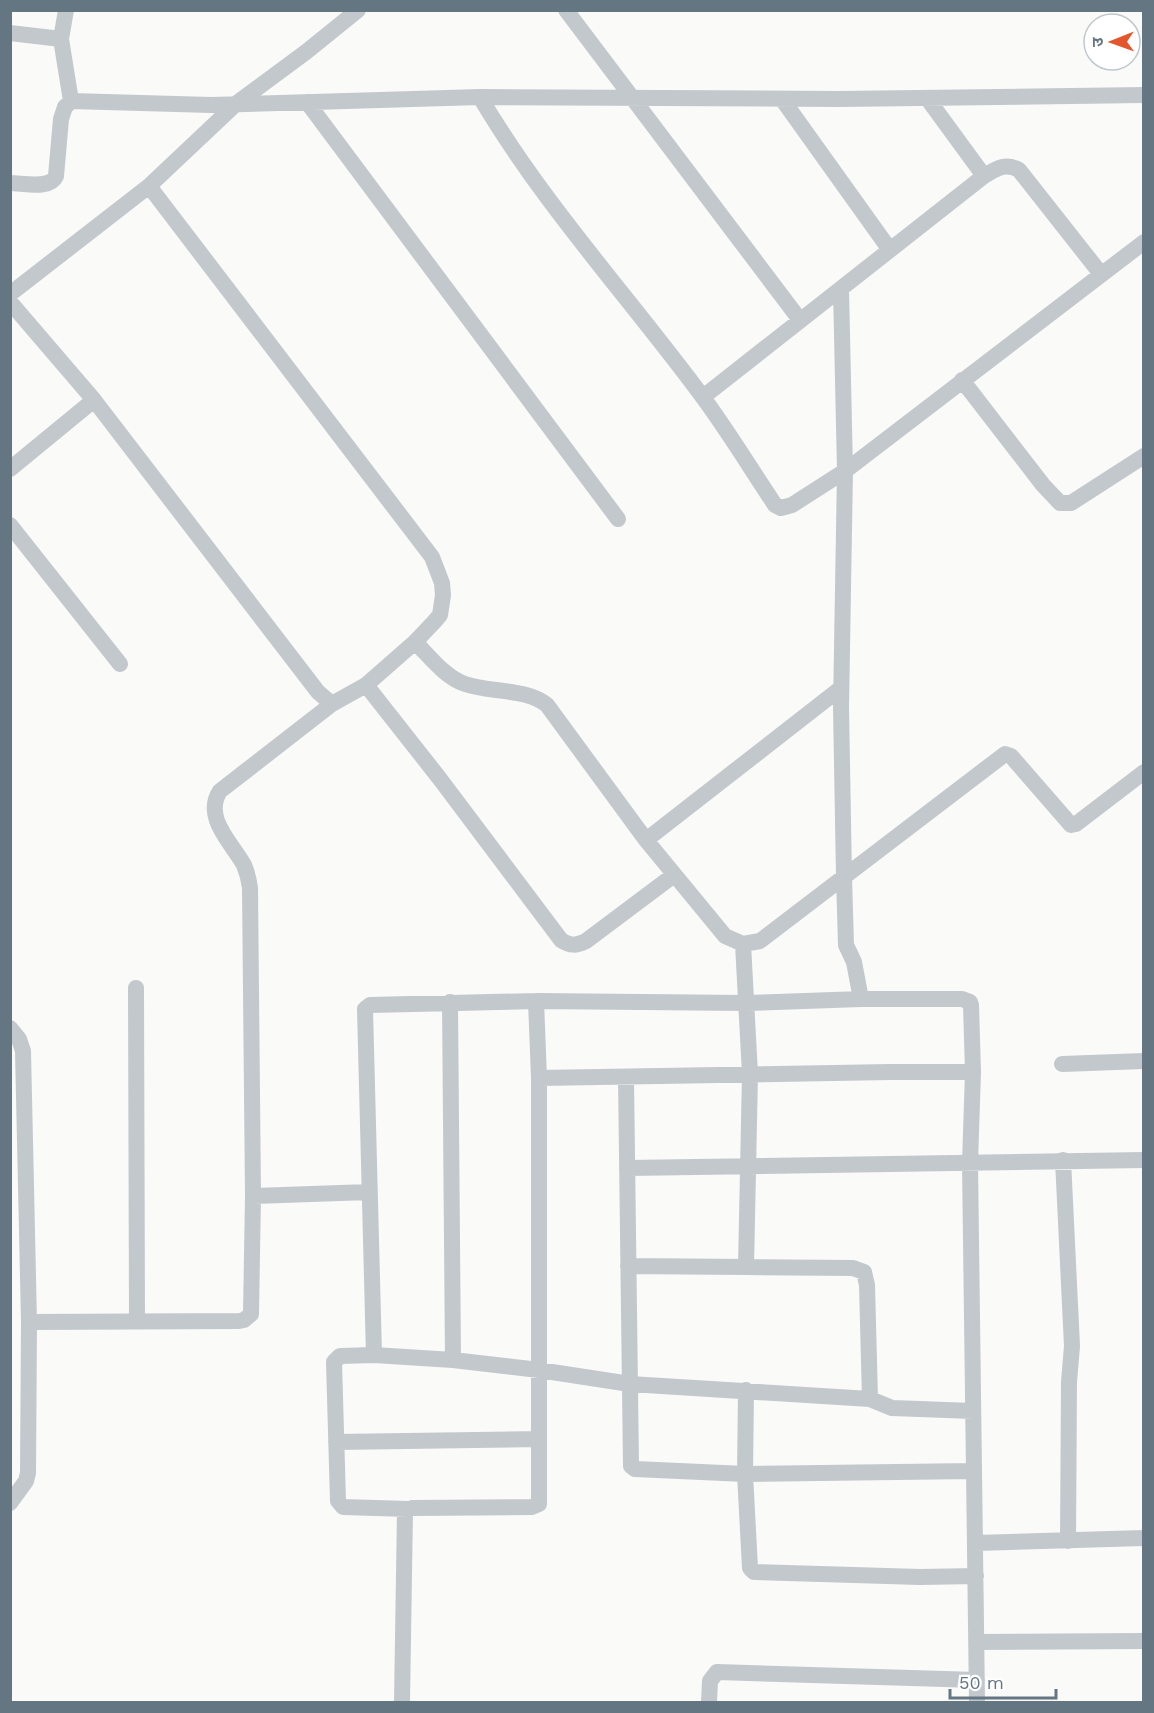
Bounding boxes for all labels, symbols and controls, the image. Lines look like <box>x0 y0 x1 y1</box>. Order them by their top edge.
north arrow <box>1082 12 1142 72</box>
text: उ <box>1088 37 1107 47</box>
scale bar <box>950 1662 1056 1700</box>
text: 50 m <box>959 1672 1004 1693</box>

